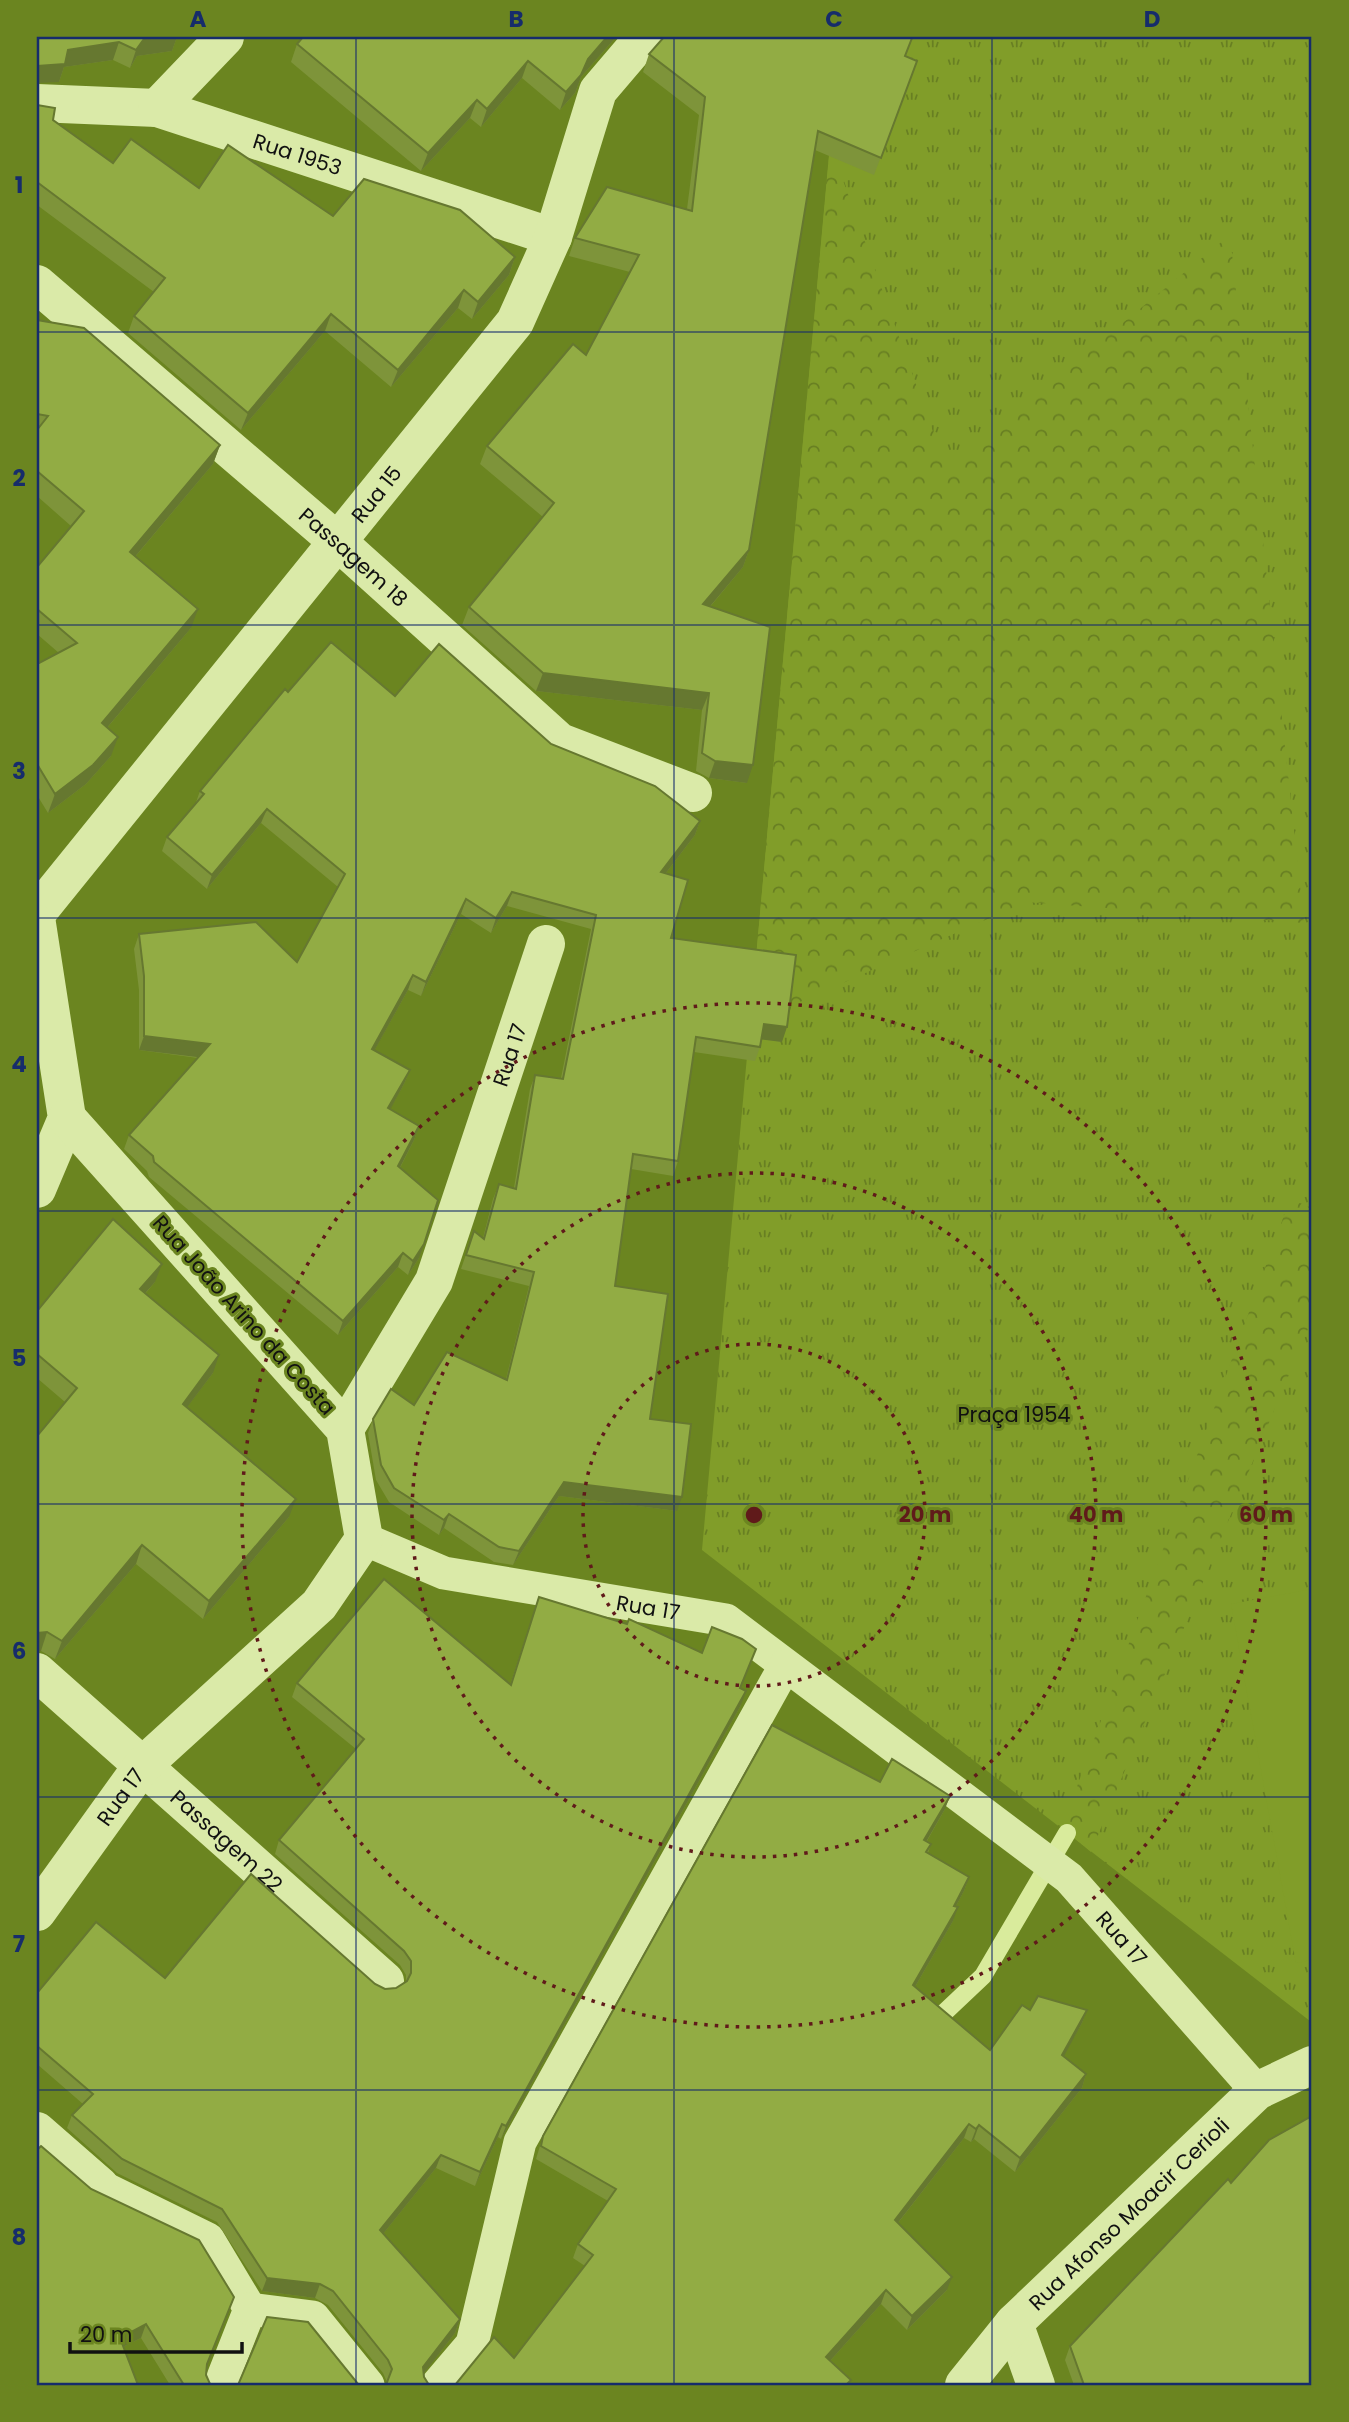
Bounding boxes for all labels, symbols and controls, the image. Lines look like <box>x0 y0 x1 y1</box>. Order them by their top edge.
text: A <box>190 3 207 35</box>
text: B <box>508 3 524 35</box>
text: C <box>825 3 843 35</box>
text: D <box>1144 3 1160 35</box>
street label: Rua 1953 <box>250 126 346 182</box>
text: 1 <box>15 169 23 201</box>
street label: Rua 15 <box>344 459 408 529</box>
text: 2 <box>12 462 26 494</box>
street label: Passagem 18 <box>293 500 415 613</box>
text: 3 <box>12 755 26 787</box>
street label: Rua 17 <box>485 1020 533 1090</box>
text: 4 <box>11 1048 27 1080</box>
street label: Rua João Arino da Costa <box>146 1209 342 1421</box>
text: 5 <box>12 1342 26 1374</box>
park label: Praça 1954 <box>957 1400 1071 1429</box>
text: 20 m <box>899 1500 951 1529</box>
text: 40 m <box>1069 1500 1123 1529</box>
text: 60 m <box>1239 1500 1293 1529</box>
centre of rings <box>742 1503 766 1527</box>
street label: Rua 17 <box>614 1587 682 1627</box>
text: 6 <box>12 1635 26 1667</box>
street label: Rua 17 <box>89 1762 150 1831</box>
street label: Passagem 22 <box>165 1783 289 1898</box>
street label: Rua 17 <box>1090 1904 1154 1972</box>
text: 7 <box>13 1928 25 1960</box>
street label: Rua Afonso Moacir Cerioli <box>1022 2111 1235 2316</box>
text: 8 <box>12 2221 26 2253</box>
scale bar <box>70 2310 242 2354</box>
text: 20 m <box>80 2320 133 2349</box>

